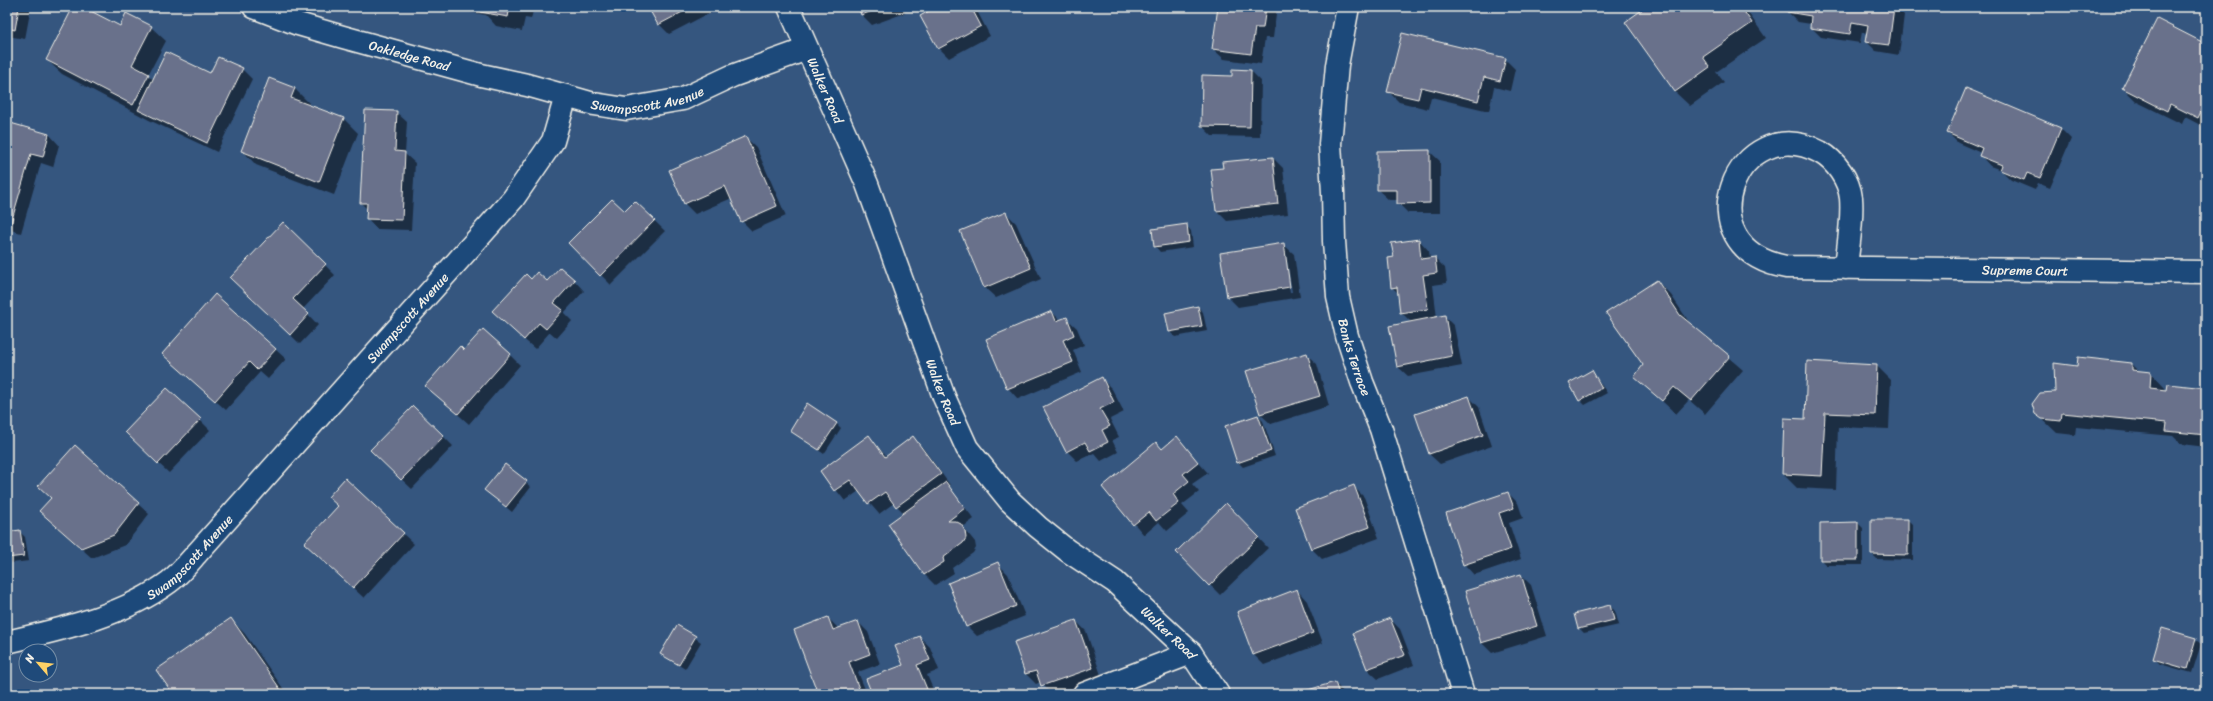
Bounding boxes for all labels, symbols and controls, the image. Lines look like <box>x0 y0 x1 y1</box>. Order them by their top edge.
street label: Oakledge Road <box>366 33 454 78</box>
street label: Walker Road <box>801 53 851 128</box>
street label: Swampscott Avenue <box>589 79 708 121</box>
street label: Supreme Court <box>1982 258 2069 282</box>
street label: Swampscott Avenue <box>360 267 454 368</box>
street label: Banks Terrace <box>1332 316 1378 400</box>
street label: Walker Road <box>920 355 967 430</box>
street label: Swampscott Avenue <box>142 508 239 606</box>
street label: Walker Road <box>1135 600 1204 665</box>
north arrow <box>18 643 58 683</box>
text: N <box>19 650 40 667</box>

